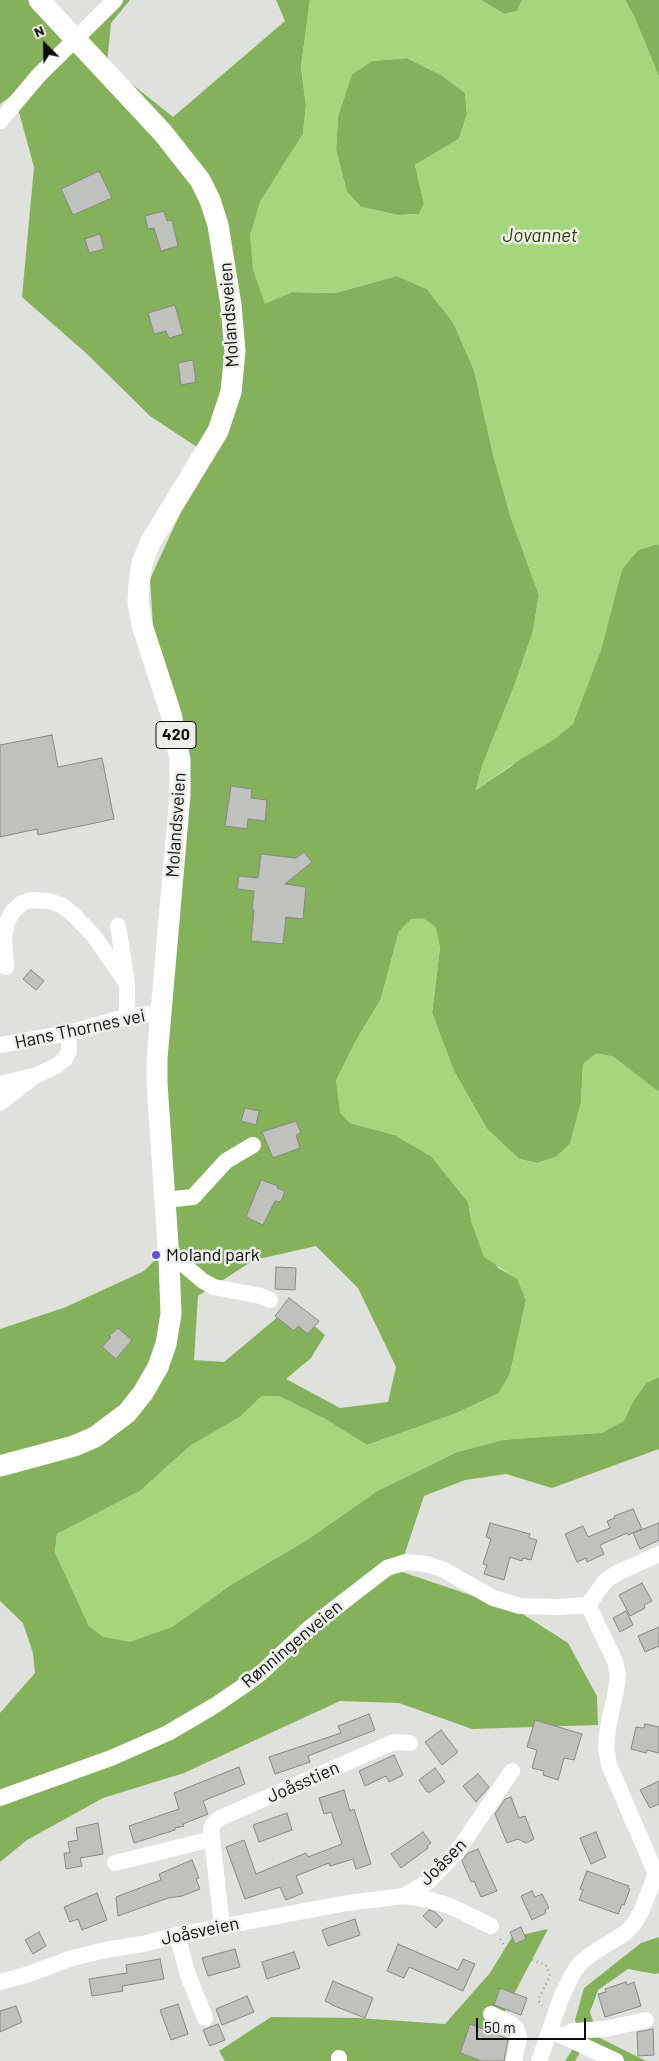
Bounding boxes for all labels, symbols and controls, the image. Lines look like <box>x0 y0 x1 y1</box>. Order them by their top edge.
north arrow <box>20 20 70 70</box>
text: N <box>31 21 47 40</box>
water label: Jovannet <box>503 225 577 247</box>
street label: Molandsveien <box>215 262 243 368</box>
road number: 420 <box>156 722 196 748</box>
street label: Molandsveien <box>162 772 190 878</box>
street label: Hans Thornes vei <box>13 1005 147 1053</box>
place label: Moland park <box>166 1244 260 1266</box>
marker: Moland park <box>150 1249 162 1261</box>
street label: Rønningenveien <box>237 1596 347 1692</box>
street label: Joåsstien <box>264 1757 342 1807</box>
street label: Joåsen <box>415 1834 471 1890</box>
street label: Joåsveien <box>159 1912 241 1950</box>
scale bar <box>479 2008 589 2040</box>
text: 50 m <box>484 2018 516 2036</box>

